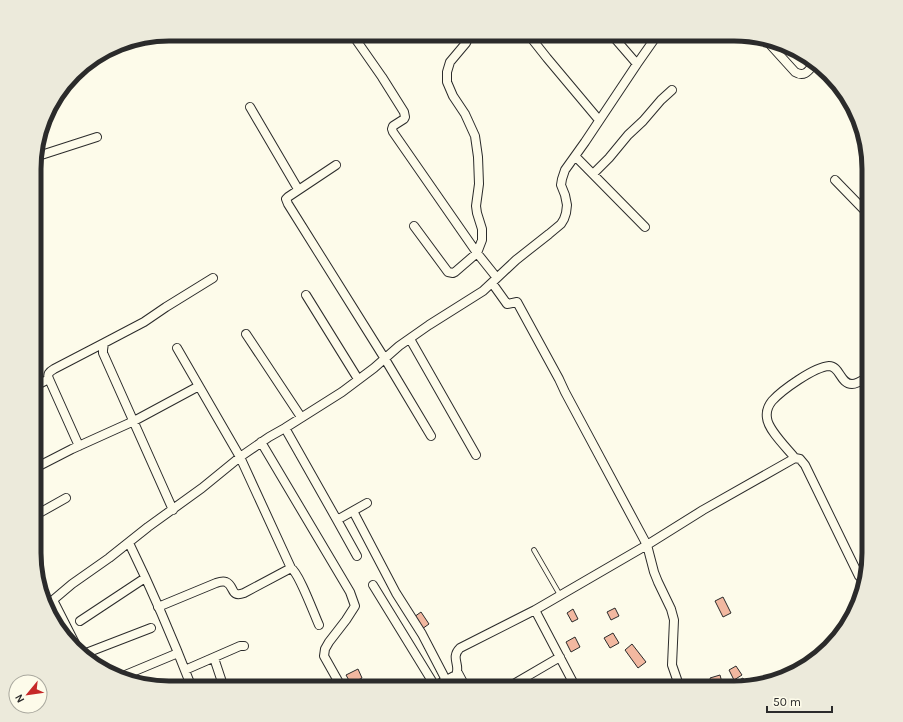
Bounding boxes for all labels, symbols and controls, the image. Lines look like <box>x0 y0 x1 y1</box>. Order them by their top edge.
north arrow <box>8 674 48 714</box>
scale bar <box>767 688 832 714</box>
text: N <box>12 692 27 705</box>
text: 50 m <box>773 695 801 709</box>

